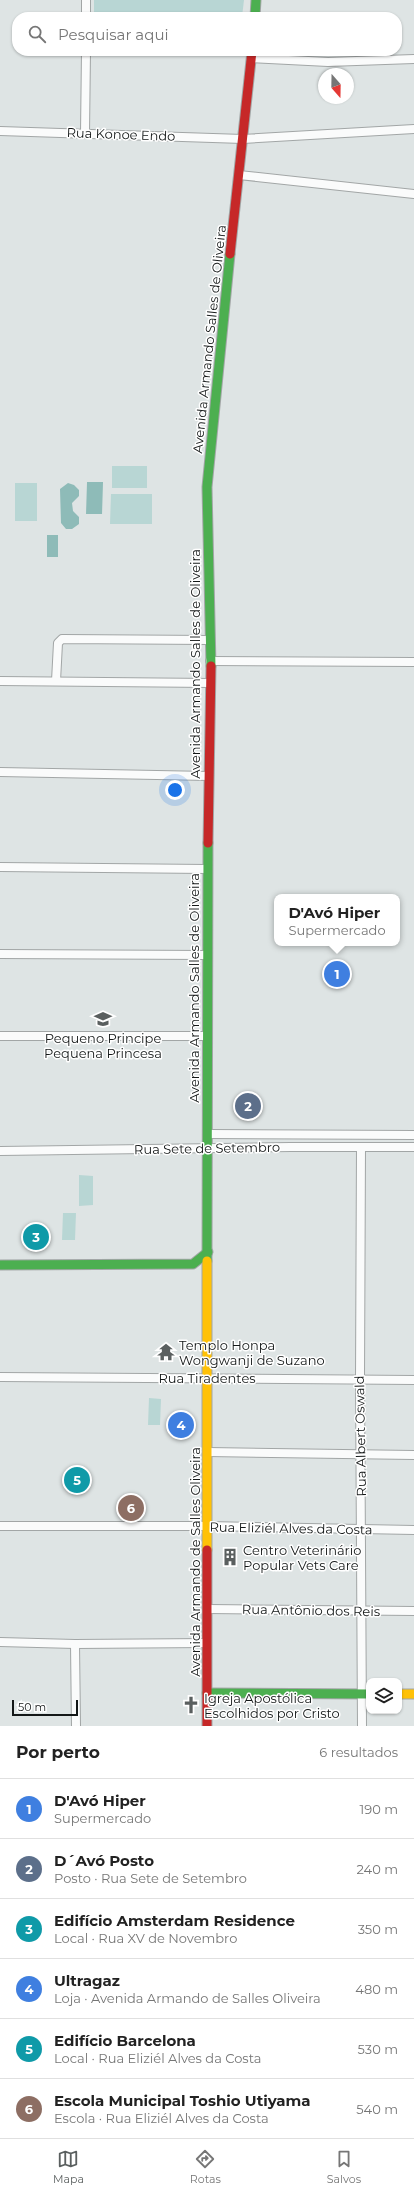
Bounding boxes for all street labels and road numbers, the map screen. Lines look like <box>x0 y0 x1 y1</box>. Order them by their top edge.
street label: Rua Konoe Endo <box>66 124 176 144</box>
street label: Avenida Armando Salles de Oliveira <box>189 224 229 454</box>
street label: Avenida Armando Salles de Oliveira <box>187 549 203 779</box>
street label: Avenida Armando Salles de Oliveira <box>186 873 202 1103</box>
street label: Rua Sete de Setembro <box>134 1139 280 1157</box>
street label: Rua Tiradentes <box>158 1370 256 1386</box>
street label: Rua Albert Oswald <box>351 1375 369 1497</box>
street label: Avenida Armando de Salles Oliveira <box>187 1447 203 1677</box>
street label: Rua Eliziél Alves da Costa <box>209 1519 373 1537</box>
street label: Rua Antônio dos Reis <box>242 1601 380 1619</box>

